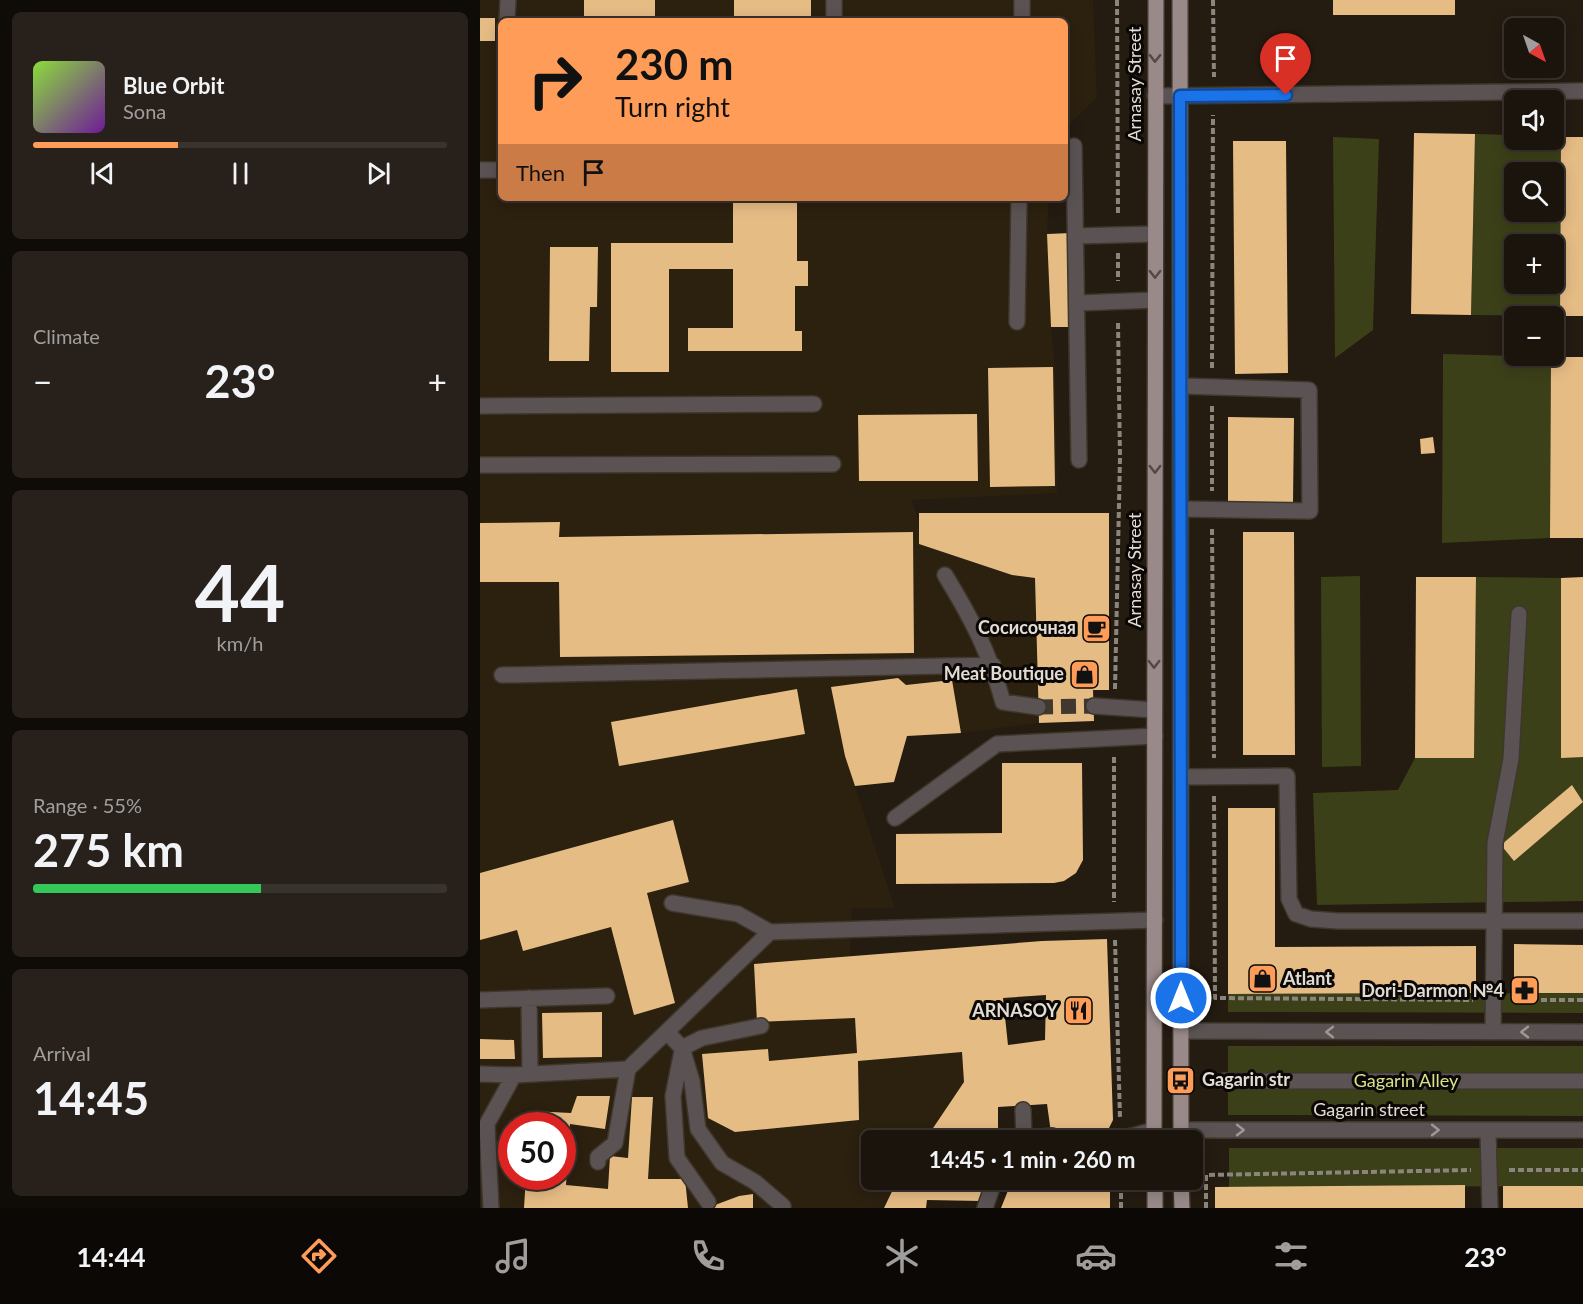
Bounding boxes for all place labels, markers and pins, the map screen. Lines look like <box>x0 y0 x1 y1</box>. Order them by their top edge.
pin <box>1260 33 1311 95</box>
cafe icon: Сосисочная <box>1081 612 1113 644</box>
place label: Сосисочная <box>978 616 1076 638</box>
shop icon: Meat Boutique <box>1069 658 1101 690</box>
place label: Meat Boutique <box>944 662 1064 684</box>
shop icon: Atlant <box>1246 963 1278 995</box>
place label: Atlant <box>1282 967 1332 989</box>
pharmacy icon: Dori-Darmon №4 <box>1509 975 1541 1007</box>
place label: Dori-Darmon №4 <box>1361 979 1504 1001</box>
restaurant icon: ARNASOY <box>1063 995 1095 1027</box>
place label: ARNASOY <box>971 999 1058 1021</box>
bus stop icon: Gagarin str <box>1165 1064 1197 1096</box>
place label: Gagarin str <box>1202 1068 1290 1090</box>

